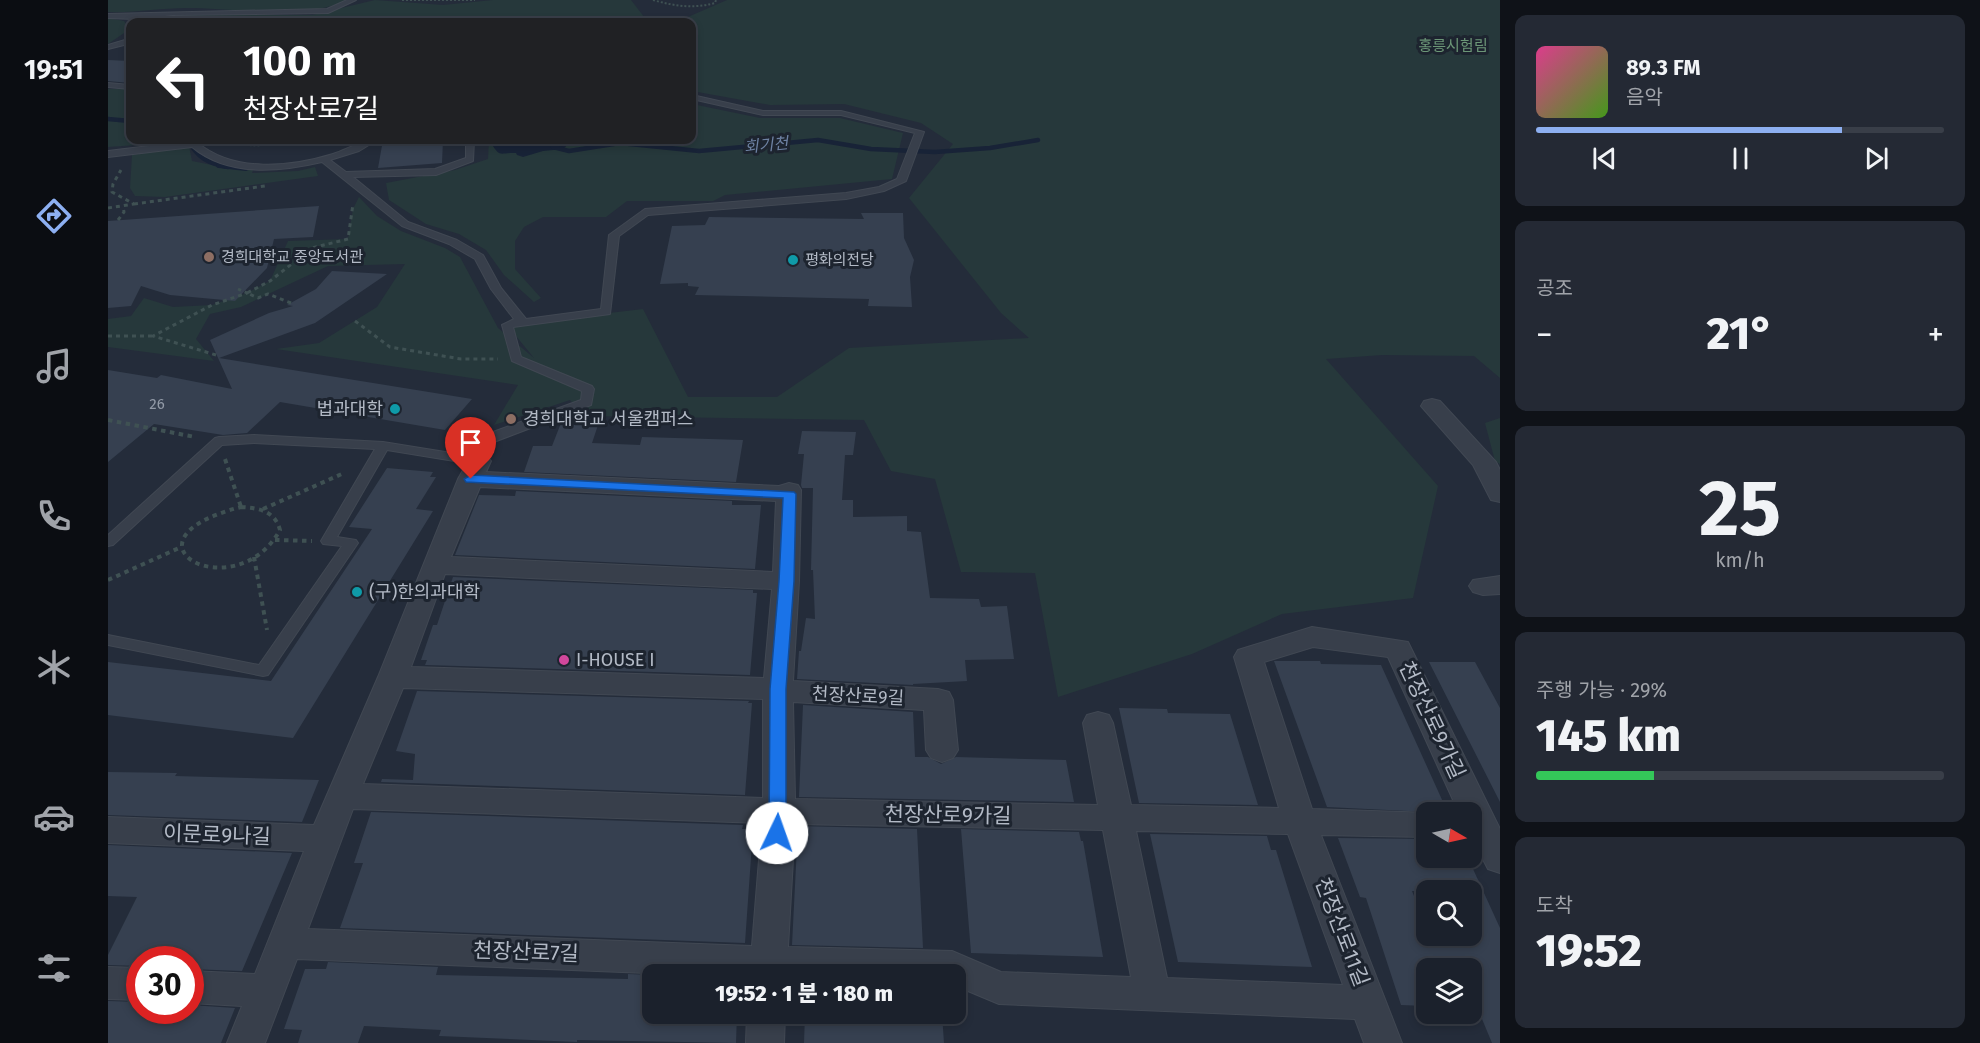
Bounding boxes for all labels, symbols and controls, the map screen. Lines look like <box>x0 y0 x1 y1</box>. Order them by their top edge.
text: 100 m <box>243 36 357 86</box>
park label: 홍릉시험림 <box>1418 37 1488 55</box>
icon: left <box>144 42 222 120</box>
text: 19:51 <box>24 54 84 86</box>
text: 89.3 FM <box>1626 54 1700 81</box>
text: 음악 <box>1626 85 1663 109</box>
text: 천장산로7길 <box>243 93 379 125</box>
water label: 회기천 <box>743 133 791 157</box>
icon: previous <box>1588 142 1621 175</box>
icon: pause <box>1724 142 1757 175</box>
icon: next <box>1860 142 1893 175</box>
icon: directions <box>33 195 75 237</box>
place label: 경희대학교 중앙도서관 <box>221 248 363 266</box>
marker: 경희대학교 중앙도서관 <box>202 250 216 264</box>
place label: 평화의전당 <box>805 251 874 269</box>
marker: 평화의전당 <box>786 253 800 267</box>
text: 공조 <box>1536 276 1573 300</box>
text: 21° <box>1706 307 1774 361</box>
text: − <box>1536 315 1553 355</box>
text: + <box>1928 315 1944 355</box>
icon: music <box>33 345 75 387</box>
house number: 26 <box>149 395 165 413</box>
place label: 법과대학 <box>317 398 383 420</box>
marker: 법과대학 <box>388 402 402 416</box>
place label: 경희대학교 서울캠퍼스 <box>523 408 693 430</box>
marker: 경희대학교 서울캠퍼스 <box>504 412 518 426</box>
pin <box>445 417 496 479</box>
icon: arrive <box>454 426 487 459</box>
text: 25 <box>1699 462 1781 556</box>
icon: phone <box>33 495 75 537</box>
text: km/h <box>1715 548 1765 572</box>
place label: (구)한의과대학 <box>369 581 480 603</box>
marker: (구)한의과대학 <box>350 585 364 599</box>
icon: climate <box>33 646 75 688</box>
place label: I-HOUSE I <box>576 649 655 671</box>
marker: I-HOUSE I <box>557 653 571 667</box>
street label: 천장산로9가길 <box>1393 657 1471 783</box>
text: 주행 가능 · 29% <box>1536 678 1667 702</box>
street label: 천장산로9길 <box>811 683 905 709</box>
text: 145 km <box>1536 709 1681 763</box>
icon: car <box>33 796 75 838</box>
position arrow <box>745 801 809 865</box>
street label: 천장산로9가길 <box>884 801 1012 829</box>
north arrow <box>1416 802 1482 868</box>
map controls <box>1416 802 1482 1024</box>
street label: 이문로9나길 <box>163 820 271 850</box>
street label: 천장산로11길 <box>1309 874 1375 990</box>
button: search <box>1416 880 1482 946</box>
text: 도착 <box>1536 893 1573 917</box>
text: 19:52 <box>1536 924 1642 978</box>
street label: 천장산로7길 <box>473 937 579 967</box>
speed limit sign: 30 <box>126 946 204 1024</box>
icon: filters <box>33 947 75 989</box>
button: layers <box>1416 958 1482 1024</box>
text: 19:52 · 1 분 · 180 m <box>715 980 893 1007</box>

